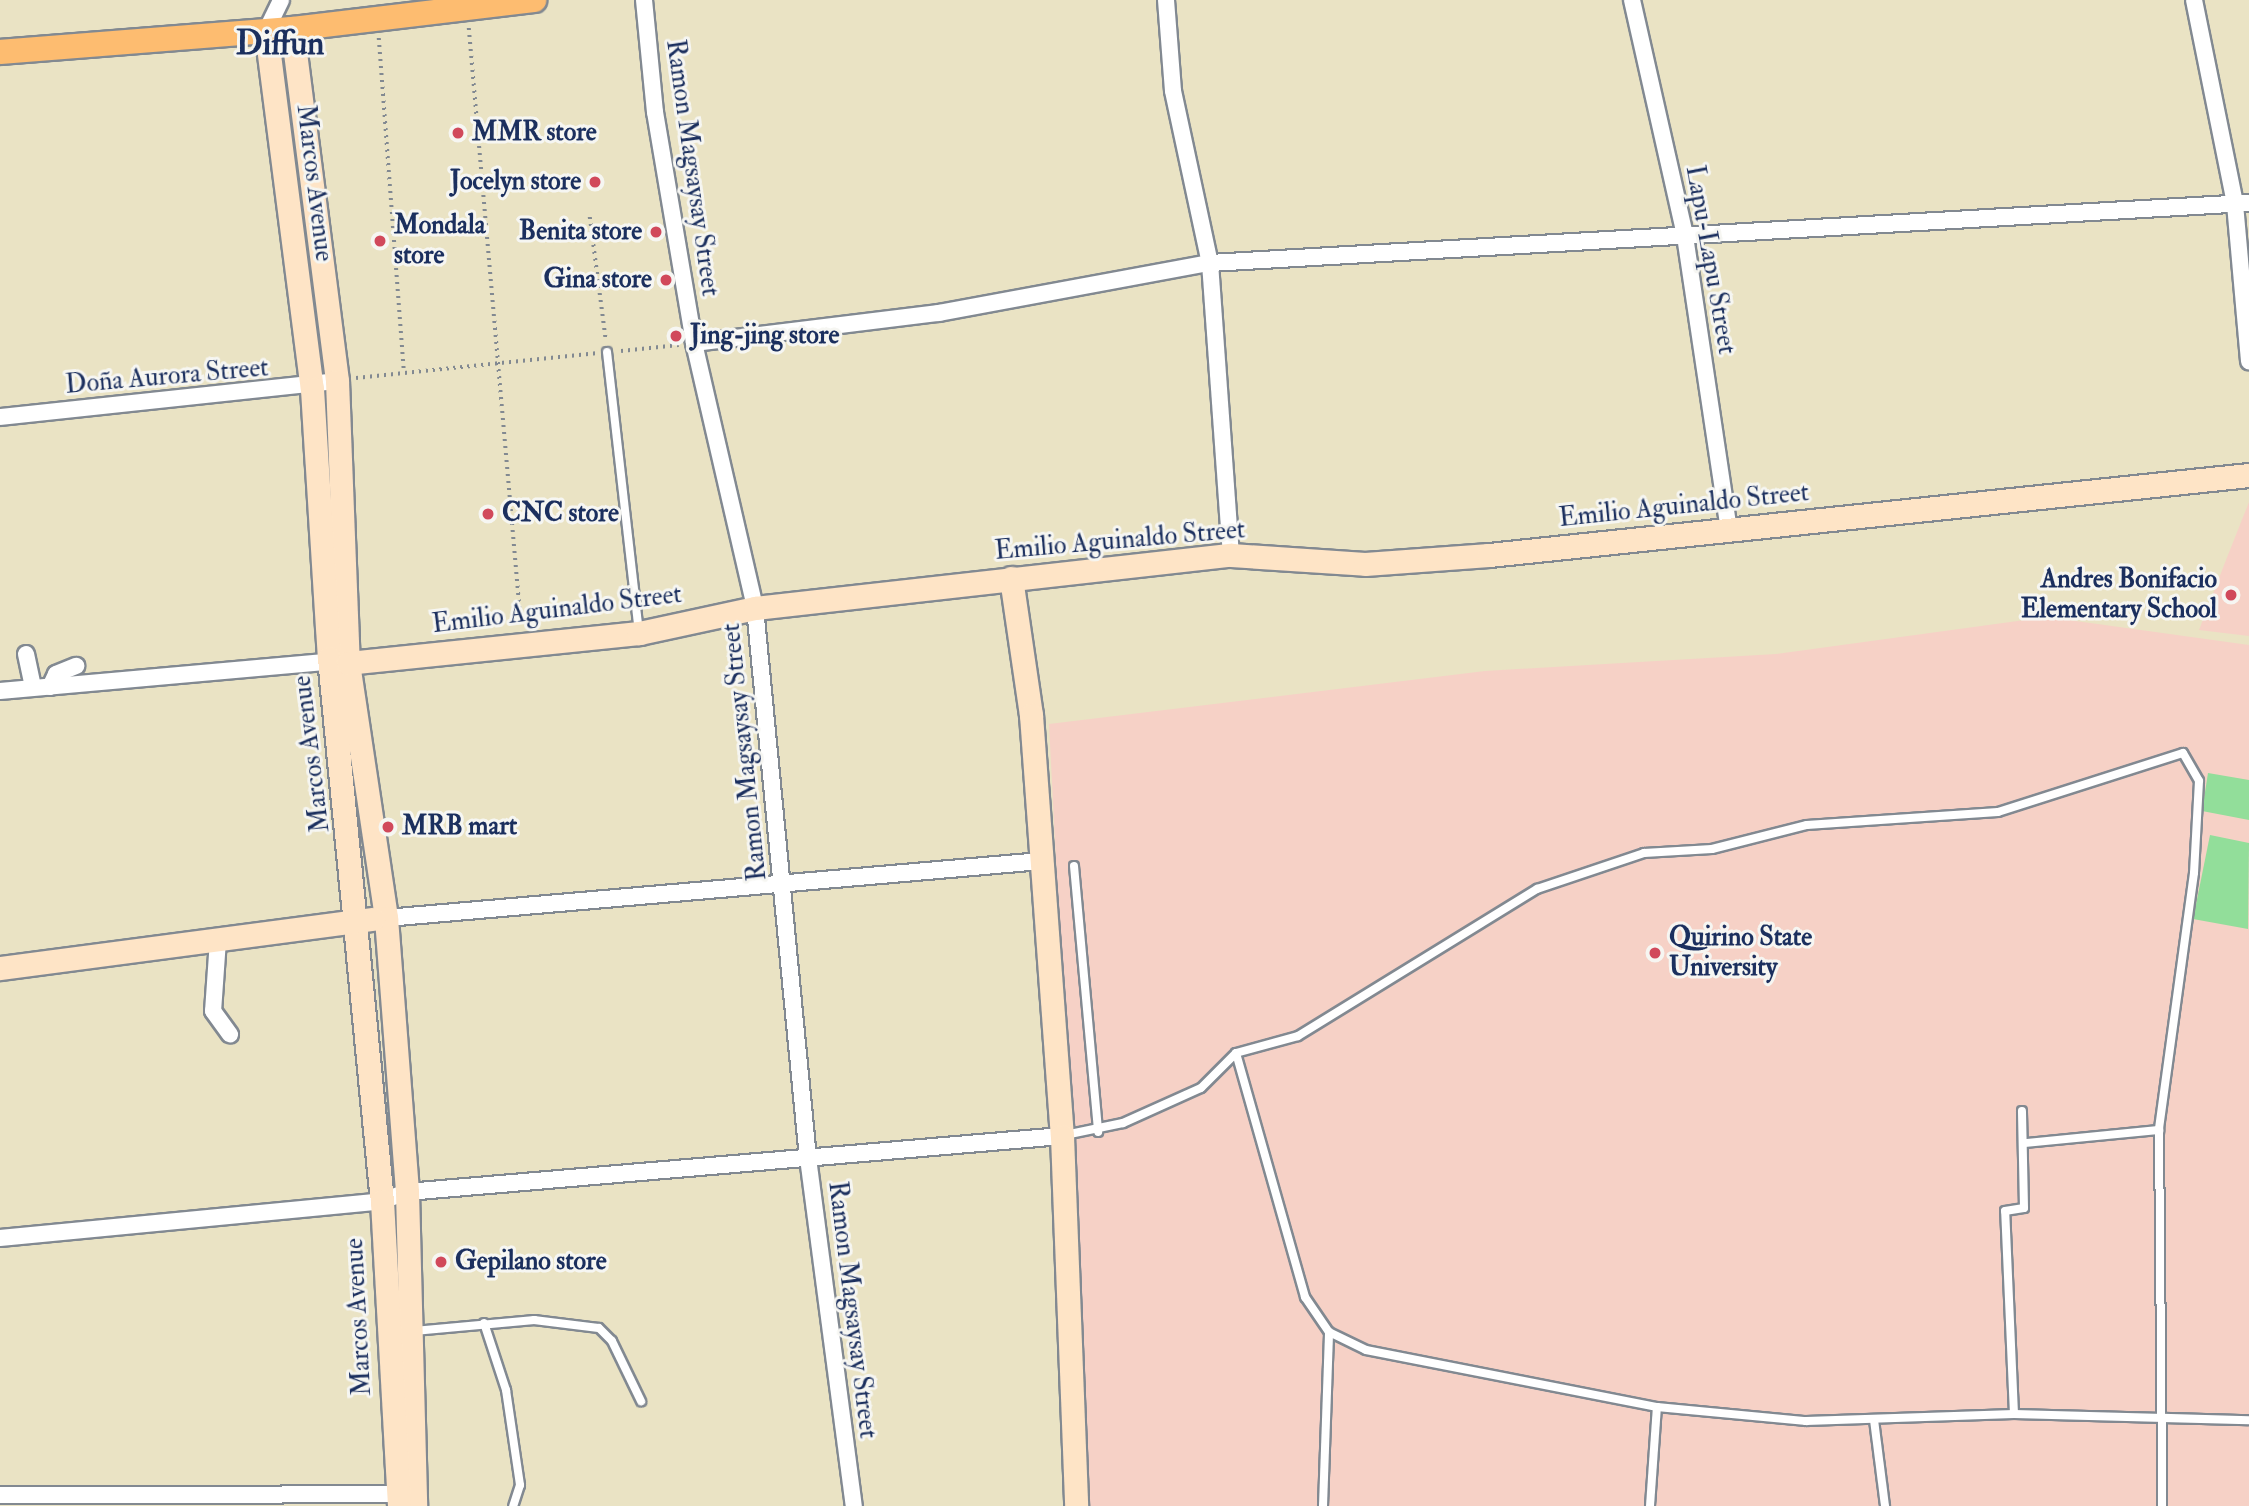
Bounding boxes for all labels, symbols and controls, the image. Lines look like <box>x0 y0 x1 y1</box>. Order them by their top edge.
district label: Diffun <box>236 24 324 64</box>
street label: Ramon Magsaysay Street <box>659 38 725 298</box>
street label: Marcos Avenue <box>289 103 339 263</box>
place label: MMR store <box>472 117 597 149</box>
marker: MMR store <box>450 125 466 141</box>
street label: Lapu-Lapu Street <box>1678 163 1742 357</box>
place label: Jocelyn store <box>450 166 581 198</box>
marker: Jocelyn store <box>587 174 603 190</box>
place label: Mondala store <box>394 210 485 272</box>
place label: Benita store <box>519 216 642 248</box>
marker: Benita store <box>648 224 664 240</box>
marker: Mondala store <box>372 233 388 249</box>
place label: Gina store <box>543 264 652 296</box>
marker: Gina store <box>658 272 674 288</box>
place label: Jing-jing store <box>690 320 839 352</box>
marker: Jing-jing store <box>668 328 684 344</box>
street label: Doña Aurora Street <box>64 353 270 401</box>
street label: Emilio Aguinaldo Street <box>1557 477 1811 535</box>
place label: CNC store <box>502 498 619 530</box>
marker: CNC store <box>480 506 496 522</box>
street label: Emilio Aguinaldo Street <box>993 515 1247 567</box>
place label: Andres Bonifacio Elementary School <box>2021 564 2217 626</box>
street label: Emilio Aguinaldo Street <box>430 579 684 641</box>
marker: Andres Bonifacio Elementary School <box>2223 587 2239 603</box>
street label: Ramon Magsaysay Street <box>716 622 774 882</box>
street label: Marcos Avenue <box>287 674 337 834</box>
place label: MRB mart <box>402 811 517 843</box>
marker: MRB mart <box>380 819 396 835</box>
place label: Quirino State University <box>1669 922 1812 984</box>
marker: Quirino State University <box>1647 945 1663 961</box>
street label: Ramon Magsaysay Street <box>821 1180 883 1440</box>
street label: Marcos Avenue <box>339 1237 379 1397</box>
place label: Gepilano store <box>455 1246 607 1278</box>
marker: Gepilano store <box>433 1254 449 1270</box>

